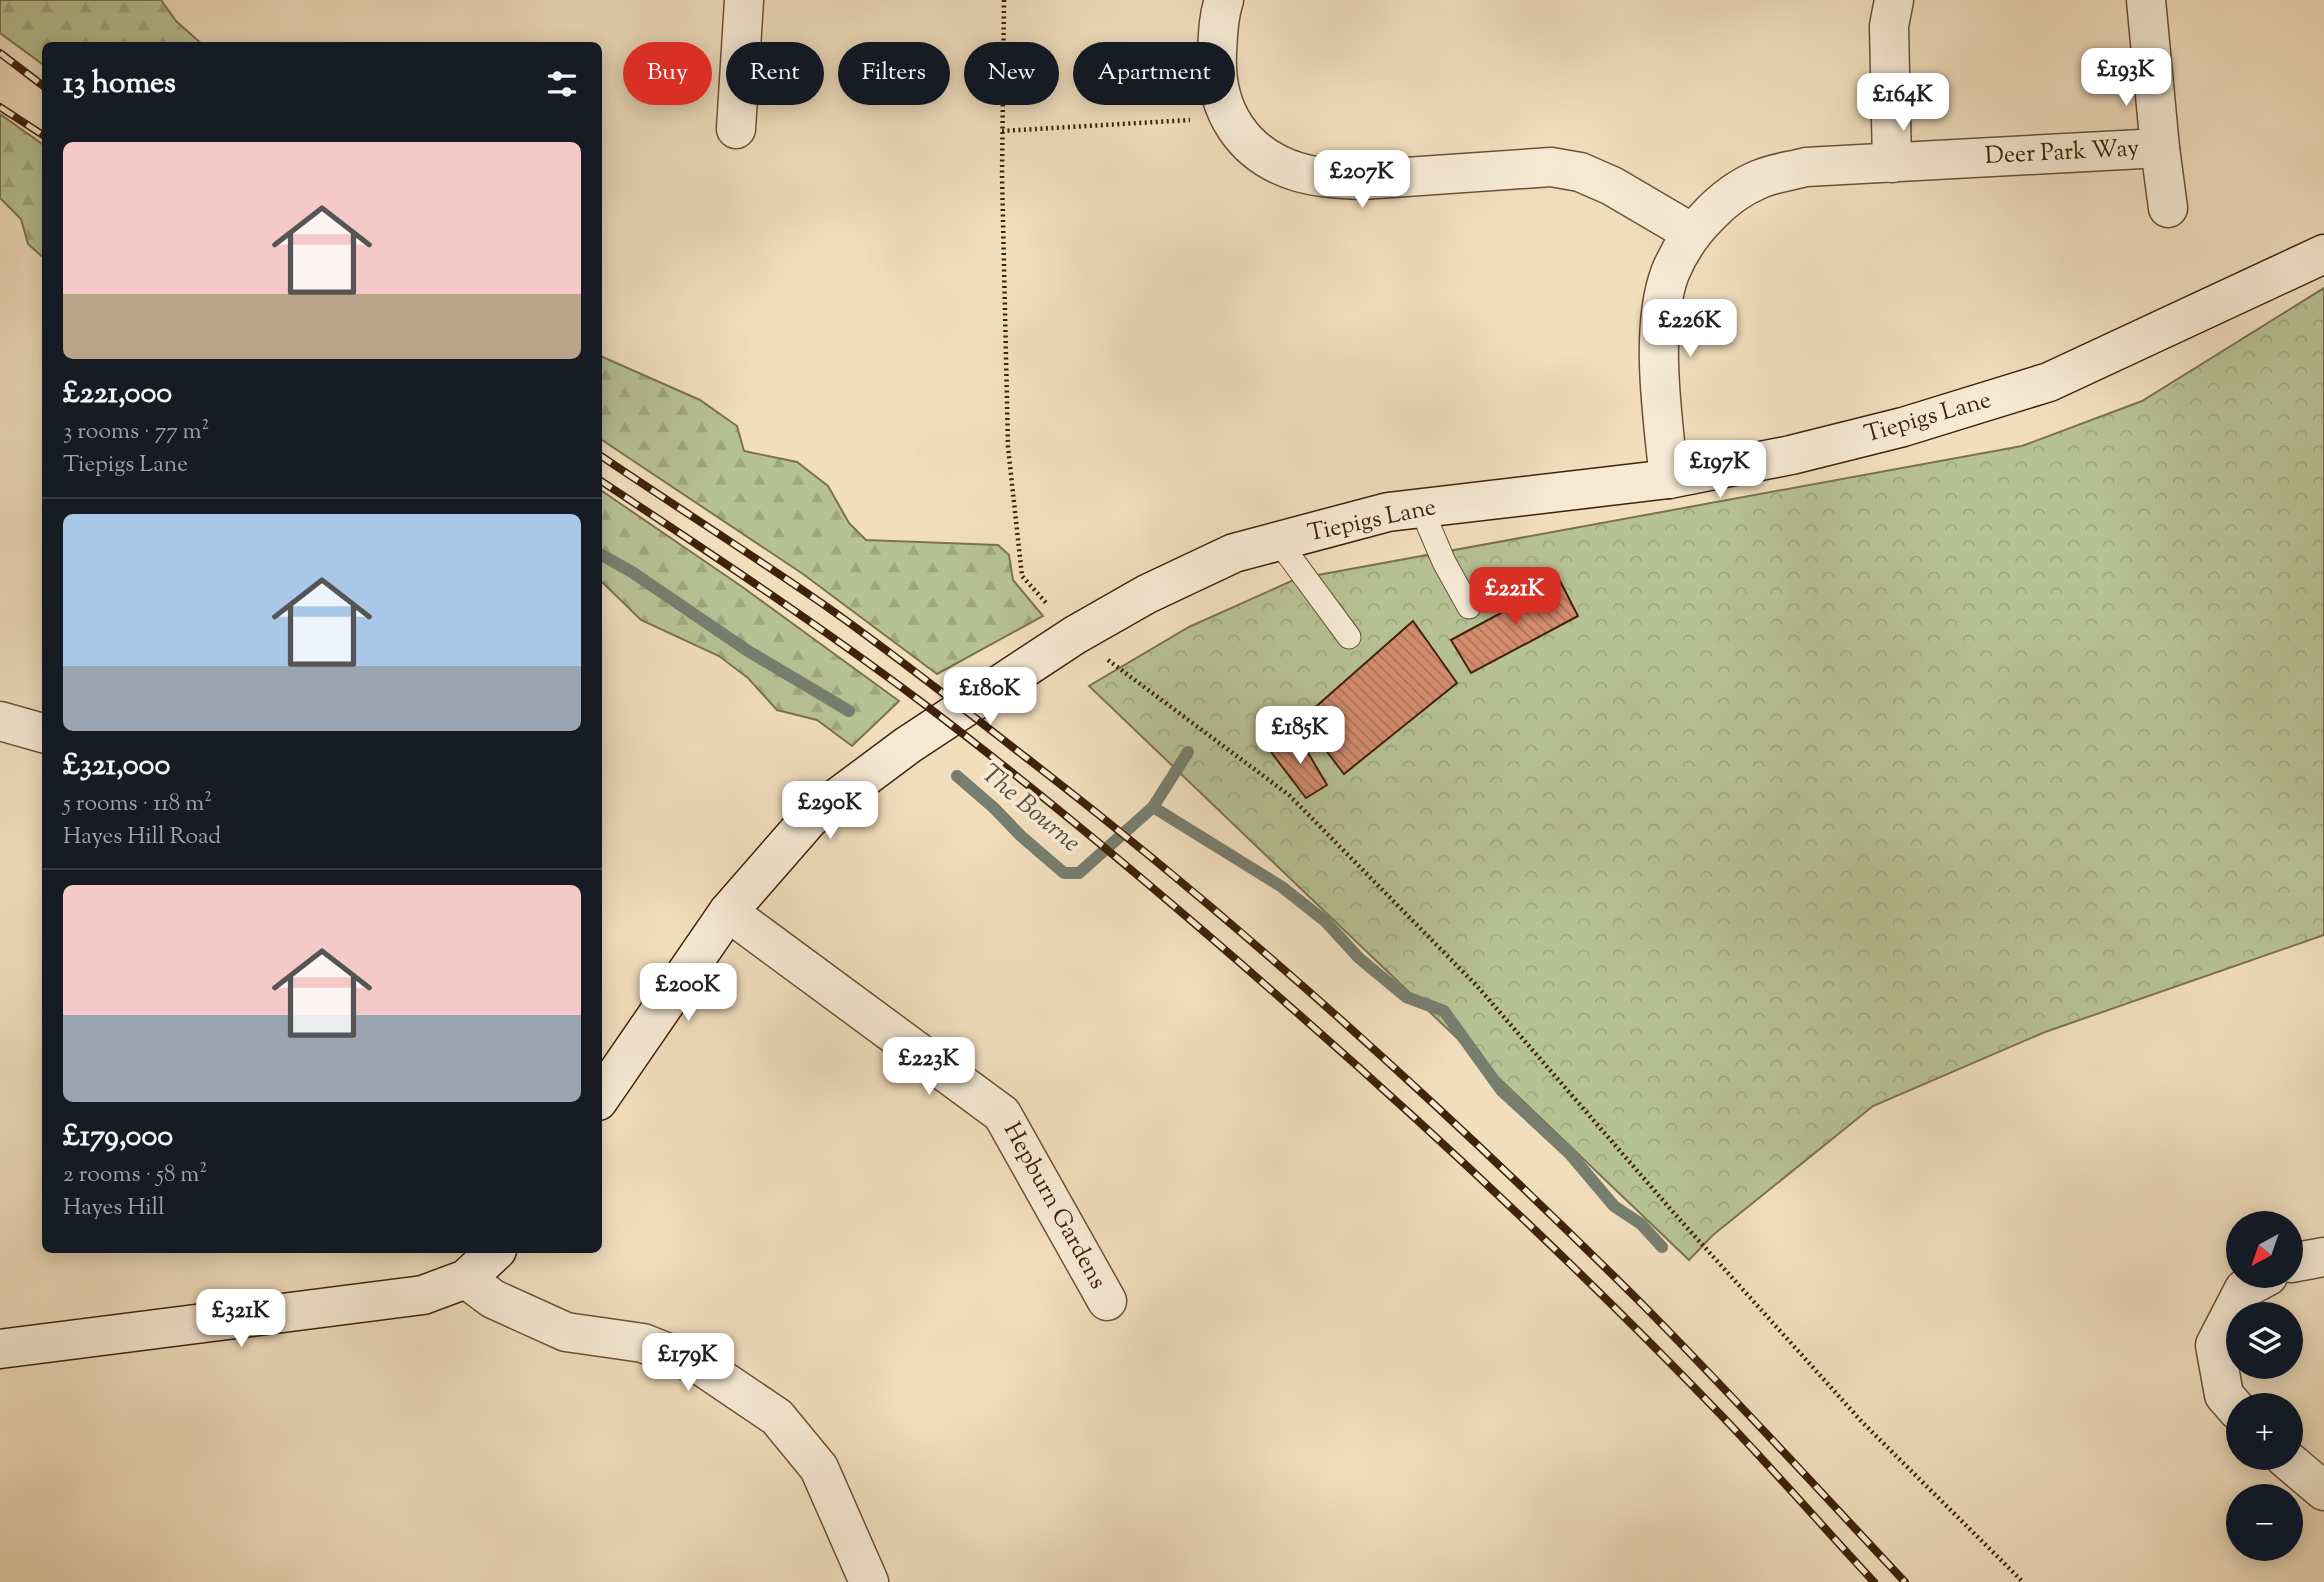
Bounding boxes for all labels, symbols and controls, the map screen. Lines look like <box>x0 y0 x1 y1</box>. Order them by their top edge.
chip: Buy <box>623 42 712 105</box>
chip: Rent <box>726 42 824 105</box>
chip: Filters <box>838 42 950 105</box>
chip: New <box>964 42 1059 105</box>
chip: Apartment <box>1073 42 1235 105</box>
pin: £193K <box>2077 48 2175 108</box>
text: £193K <box>2097 54 2155 87</box>
text: 13 homes <box>63 63 176 106</box>
icon: filters <box>543 65 581 103</box>
pin: £164K <box>1854 74 1952 133</box>
text: £164K <box>1873 79 1933 112</box>
street label: Deer Park Way <box>1984 132 2140 174</box>
pin: £207K <box>1313 150 1411 210</box>
text: £207K <box>1330 156 1394 189</box>
icon: home <box>259 187 385 313</box>
pin: £226K <box>1641 300 1739 359</box>
text: £226K <box>1659 305 1721 338</box>
text: £221,000 <box>63 373 172 416</box>
street label: Tiepigs Lane <box>1861 384 1995 452</box>
text: 3 rooms · 77 m² <box>63 416 209 449</box>
pin: £197K <box>1671 440 1769 500</box>
text: £197K <box>1690 446 1750 479</box>
text: Tiepigs Lane <box>63 449 188 482</box>
street label: Tiepigs Lane <box>1305 491 1439 551</box>
icon: home <box>259 559 385 685</box>
pin: £221K <box>1466 568 1564 627</box>
text: £221K <box>1486 573 1544 606</box>
pin: £180K <box>941 668 1039 727</box>
text: £180K <box>960 673 1020 706</box>
pin: £185K <box>1251 706 1349 766</box>
text: £185K <box>1272 712 1328 745</box>
text: £321,000 <box>63 745 170 788</box>
water label: The Bourne <box>972 756 1088 862</box>
pin: £290K <box>781 782 879 841</box>
text: £290K <box>798 787 862 820</box>
text: 5 rooms · 118 m² <box>63 788 212 821</box>
text: Hayes Hill Road <box>63 821 221 854</box>
icon: home <box>259 930 385 1056</box>
pin: £200K <box>639 964 737 1023</box>
text: £200K <box>656 969 720 1002</box>
pin: £223K <box>880 1038 978 1097</box>
text: £223K <box>899 1043 959 1076</box>
text: £179,000 <box>63 1116 173 1159</box>
street label: Hepburn Gardens <box>994 1117 1114 1295</box>
text: 2 rooms · 58 m² <box>63 1159 207 1192</box>
text: Hayes Hill <box>63 1192 165 1225</box>
north arrow <box>2226 1211 2303 1288</box>
map controls <box>2226 1211 2303 1561</box>
pin: £321K <box>192 1290 290 1349</box>
text: £321K <box>212 1295 270 1328</box>
button: layers <box>2226 1302 2303 1379</box>
pin: £179K <box>639 1334 737 1393</box>
text: £179K <box>658 1339 718 1372</box>
button: + <box>2226 1393 2303 1470</box>
button: − <box>2226 1484 2303 1561</box>

